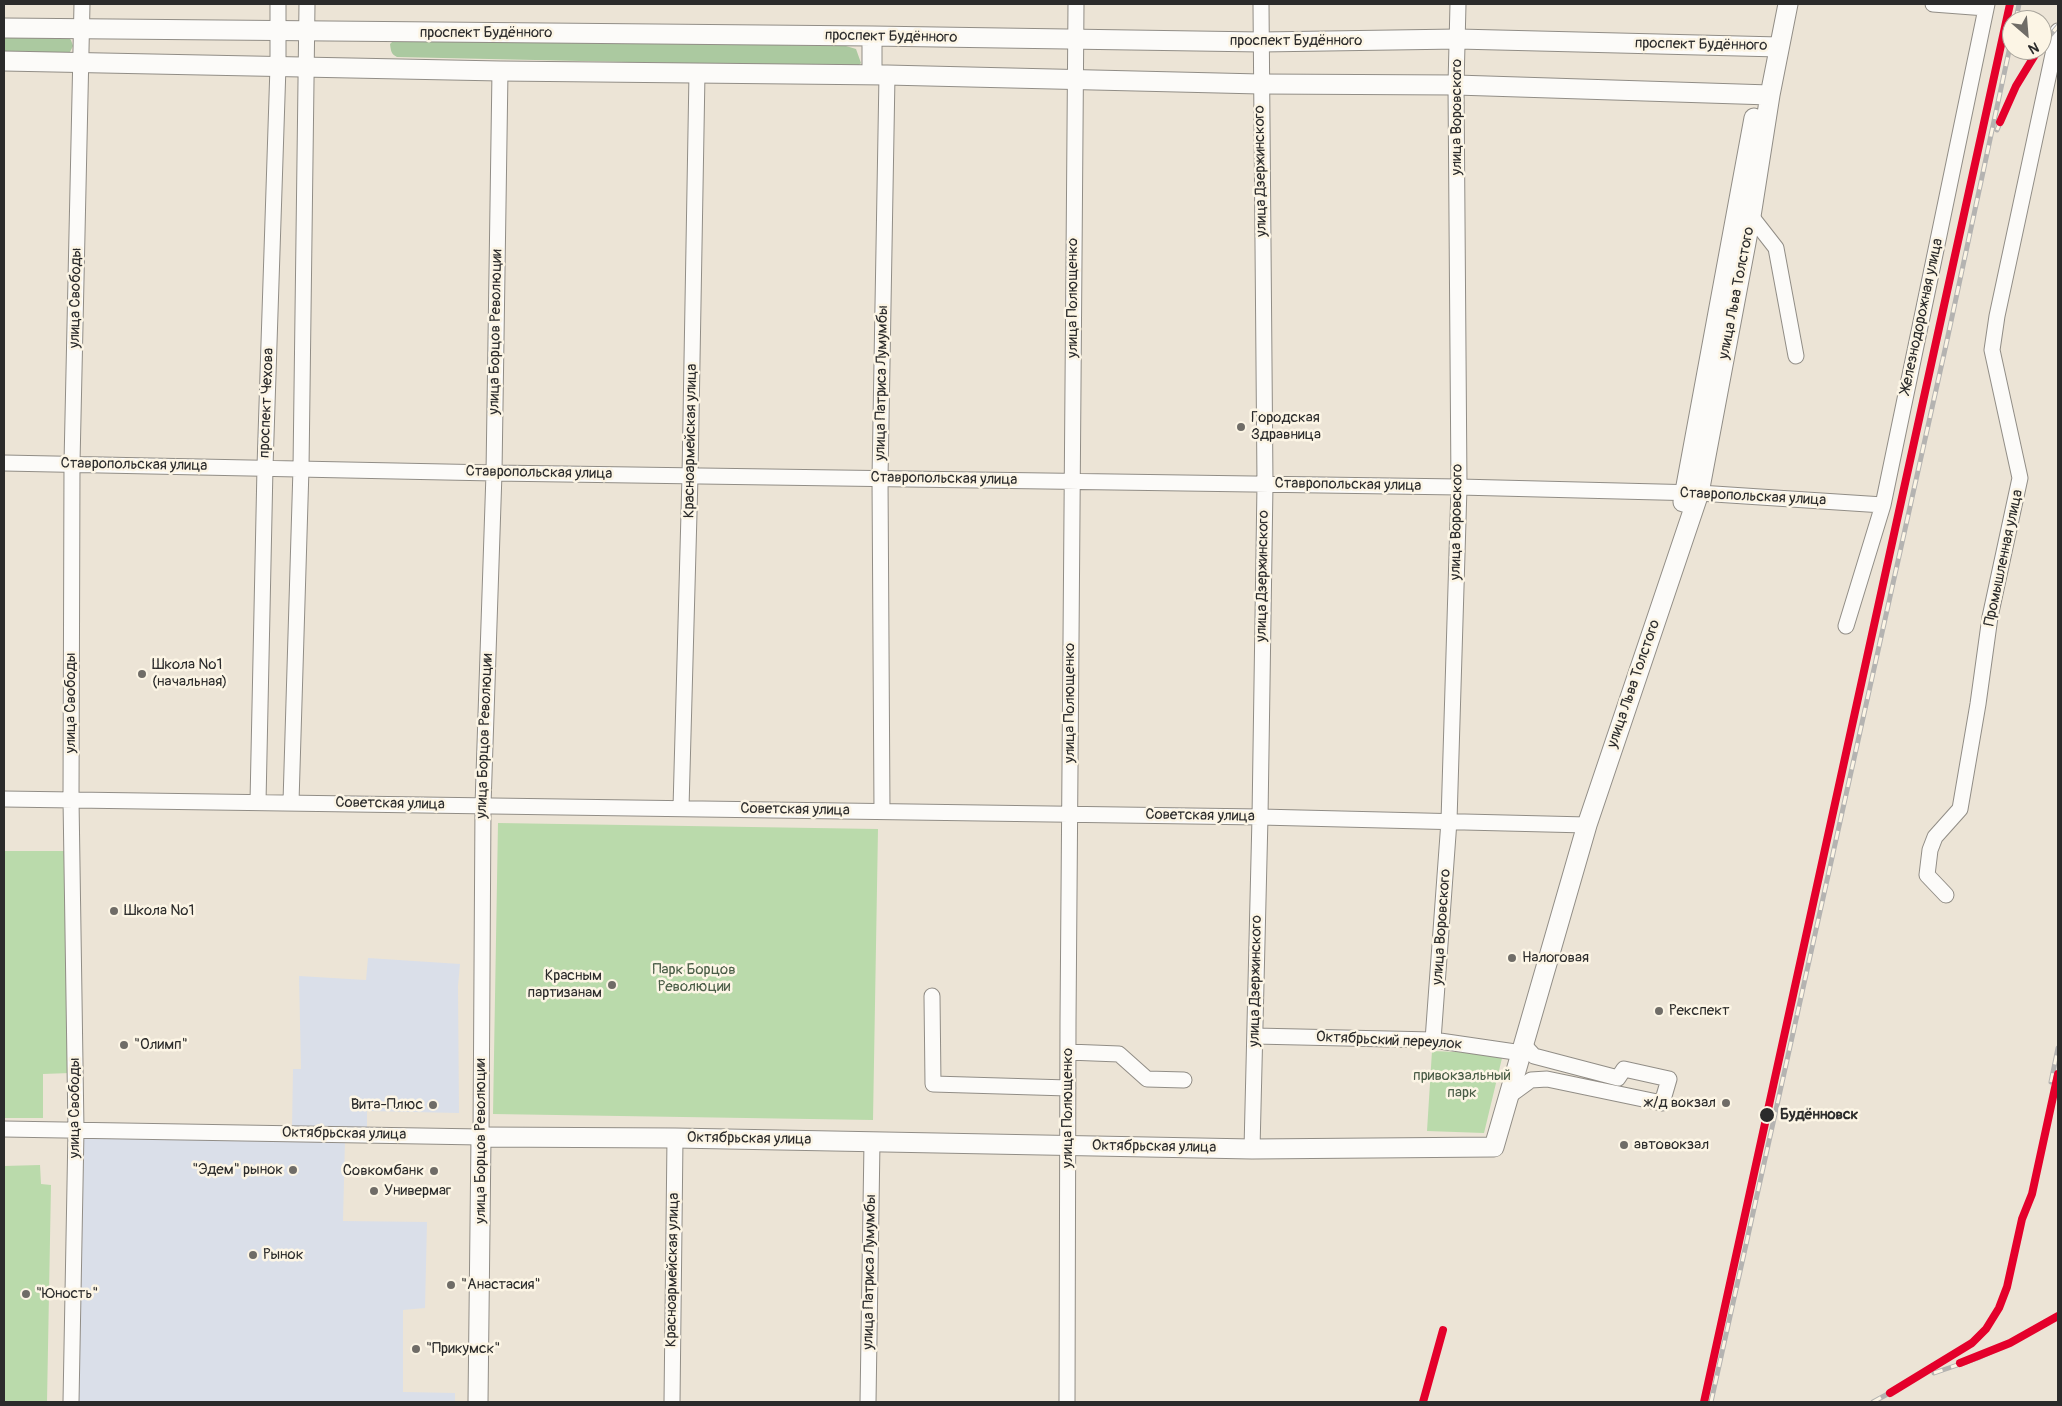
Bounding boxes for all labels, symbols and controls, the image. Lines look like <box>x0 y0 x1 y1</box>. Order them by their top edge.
north arrow <box>2002 10 2052 60</box>
street label: проспект Будённого <box>420 24 552 42</box>
street label: проспект Будённого <box>825 27 957 47</box>
street label: проспект Будённого <box>1230 32 1362 50</box>
street label: проспект Будённого <box>1635 35 1767 55</box>
text: N <box>2026 38 2042 58</box>
street label: улица Воровского <box>1448 59 1466 175</box>
street label: улица Дзержинского <box>1251 105 1271 237</box>
street label: улица Льва Толстого <box>1715 225 1759 361</box>
street label: Железнодорожная улица <box>1897 237 1947 395</box>
street label: улица Полющенко <box>1064 238 1082 358</box>
street label: улица Свободы <box>66 248 86 348</box>
street label: улица Борцов Революции <box>486 249 506 415</box>
street label: улица Патриса Лумумбы <box>872 305 892 461</box>
street label: проспект Чехова <box>256 348 278 458</box>
street label: Красноармейская улица <box>681 364 701 518</box>
place label: Городская Здравница <box>1251 409 1321 444</box>
marker: Городская Здравница <box>1235 421 1247 433</box>
street label: Ставропольская улица <box>60 455 208 475</box>
street label: Ставропольская улица <box>465 463 613 483</box>
street label: улица Воровского <box>1447 464 1467 580</box>
street label: Ставропольская улица <box>870 469 1018 489</box>
street label: Ставропольская улица <box>1274 475 1422 495</box>
street label: Ставропольская улица <box>1679 484 1827 510</box>
street label: Промышленная улица <box>1981 488 2027 628</box>
street label: улица Дзержинского <box>1253 510 1273 642</box>
street label: улица Льва Толстого <box>1604 618 1664 750</box>
street label: улица Полющенко <box>1061 643 1079 763</box>
street label: улица Свободы <box>62 653 80 753</box>
street label: улица Борцов Революции <box>473 653 497 819</box>
place label: Школа №1 (начальная) <box>152 656 227 691</box>
marker: Школа №1 (начальная) <box>136 668 148 680</box>
street label: Советская улица <box>335 794 445 814</box>
street label: Советская улица <box>740 800 850 820</box>
street label: Советская улица <box>1145 806 1255 826</box>
street label: улица Воровского <box>1429 868 1455 986</box>
place label: Школа №1 <box>124 902 194 920</box>
marker: Школа №1 <box>108 905 120 917</box>
street label: улица Дзержинского <box>1246 915 1266 1047</box>
place label: Налоговая <box>1522 949 1589 967</box>
marker: Налоговая <box>1506 952 1518 964</box>
park label: Парк Борцов Революции <box>652 961 736 996</box>
place label: Красным партизанам <box>528 967 602 1002</box>
marker: Красным партизанам <box>606 979 618 991</box>
place label: Рекспект <box>1669 1002 1729 1020</box>
marker: Рекспект <box>1653 1005 1665 1017</box>
street label: Октябрьский переулок <box>1315 1028 1463 1054</box>
place label: "Олимп" <box>134 1036 188 1054</box>
marker: "Олимп" <box>118 1039 130 1051</box>
street label: улица Полющенко <box>1059 1048 1077 1168</box>
street label: улица Свободы <box>66 1058 84 1158</box>
street label: улица Борцов Революции <box>472 1058 490 1224</box>
park label: привокзальный парк <box>1413 1067 1511 1102</box>
place label: ж/д вокзал <box>1643 1094 1716 1112</box>
place label: Вита-Плюс <box>351 1096 423 1114</box>
marker: ж/д вокзал <box>1720 1097 1732 1109</box>
marker: Вита-Плюс <box>427 1099 439 1111</box>
marker: Будённовск <box>1758 1106 1776 1124</box>
place label: Будённовск <box>1780 1106 1858 1124</box>
street label: Октябрьская улица <box>282 1124 406 1144</box>
street label: Октябрьская улица <box>687 1129 811 1149</box>
place label: автовокзал <box>1634 1136 1709 1154</box>
street label: Октябрьская улица <box>1092 1137 1216 1157</box>
marker: автовокзал <box>1618 1139 1630 1151</box>
place label: "Эдем" рынок <box>192 1161 283 1179</box>
place label: Совкомбанк <box>343 1162 424 1180</box>
marker: "Эдем" рынок <box>287 1164 299 1176</box>
marker: Совкомбанк <box>428 1165 440 1177</box>
place label: Универмаг <box>384 1182 451 1200</box>
marker: Универмаг <box>368 1185 380 1197</box>
street label: Красноармейская улица <box>663 1193 683 1347</box>
street label: улица Патриса Лумумбы <box>860 1194 880 1350</box>
place label: Рынок <box>263 1246 303 1264</box>
marker: Рынок <box>247 1249 259 1261</box>
place label: "Анастасия" <box>461 1276 541 1294</box>
marker: "Анастасия" <box>445 1279 457 1291</box>
place label: "Юность" <box>36 1285 98 1303</box>
marker: "Юность" <box>20 1288 32 1300</box>
place label: "Прикумск" <box>426 1340 500 1358</box>
marker: "Прикумск" <box>410 1343 422 1355</box>

